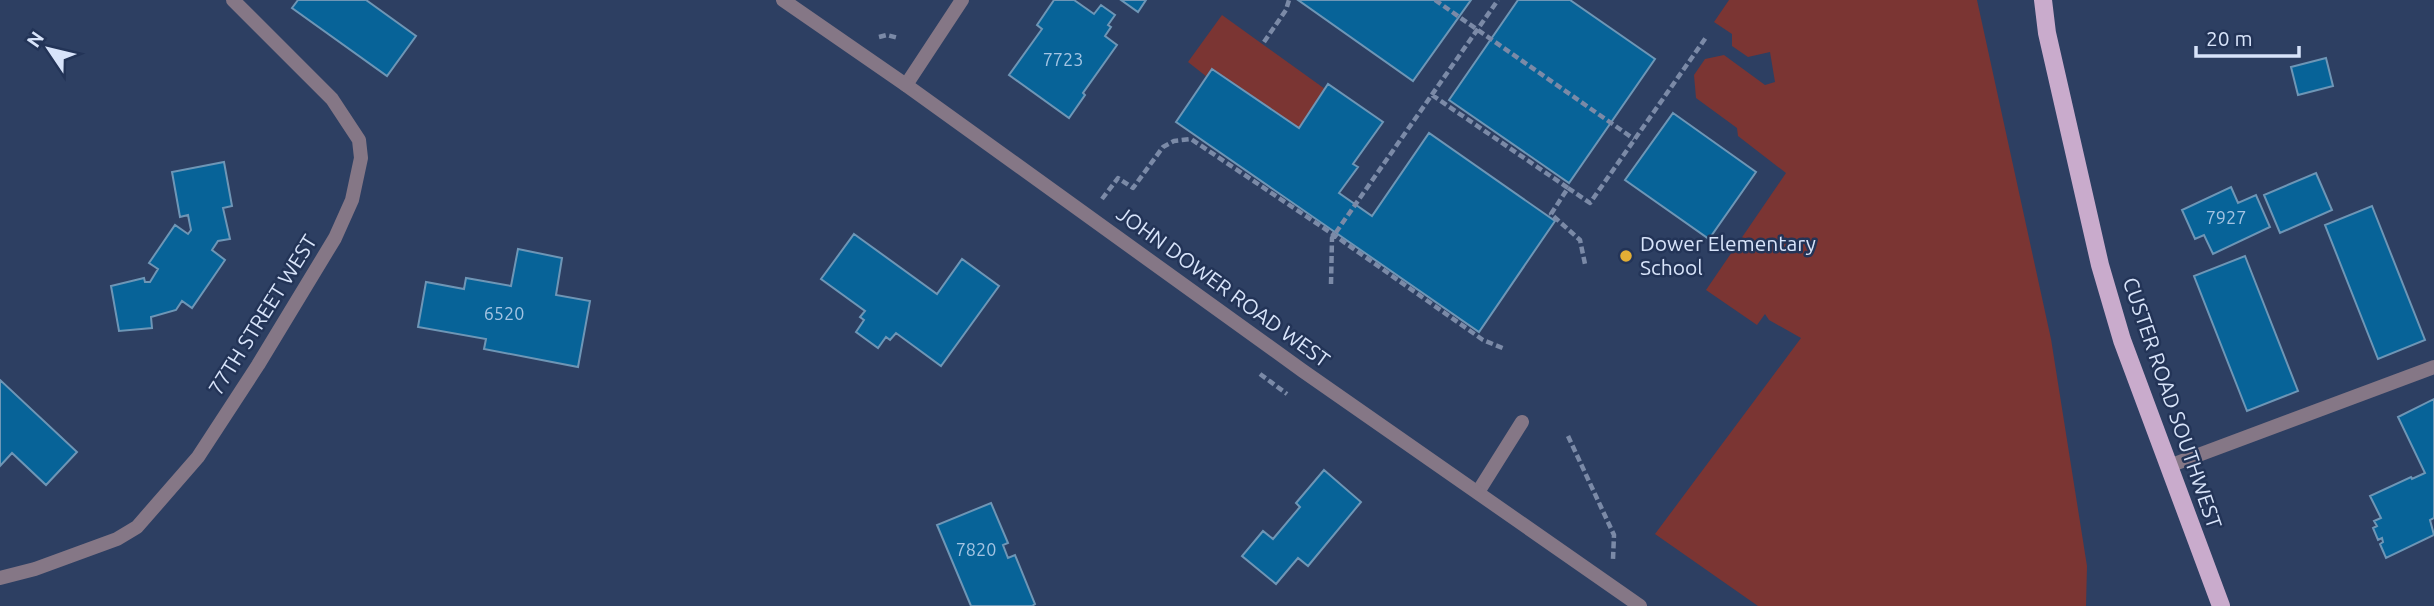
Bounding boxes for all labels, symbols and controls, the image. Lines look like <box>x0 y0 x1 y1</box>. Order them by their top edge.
north arrow <box>14 14 84 84</box>
scale bar <box>2196 14 2299 58</box>
text: 20 m <box>2206 26 2253 50</box>
text: N <box>22 27 48 51</box>
house number: 7723 <box>1043 49 1083 69</box>
street label: JOHN DOWER ROAD WEST <box>1112 201 1335 372</box>
house number: 7927 <box>2206 207 2246 227</box>
street label: 77TH STREET WEST <box>203 230 321 399</box>
place label: Dower Elementary School <box>1640 231 1816 279</box>
marker: Dower Elementary School <box>1618 248 1634 264</box>
street label: CUSTER ROAD SOUTHWEST <box>2119 274 2227 532</box>
house number: 6520 <box>484 303 524 323</box>
house number: 7820 <box>956 539 996 559</box>

